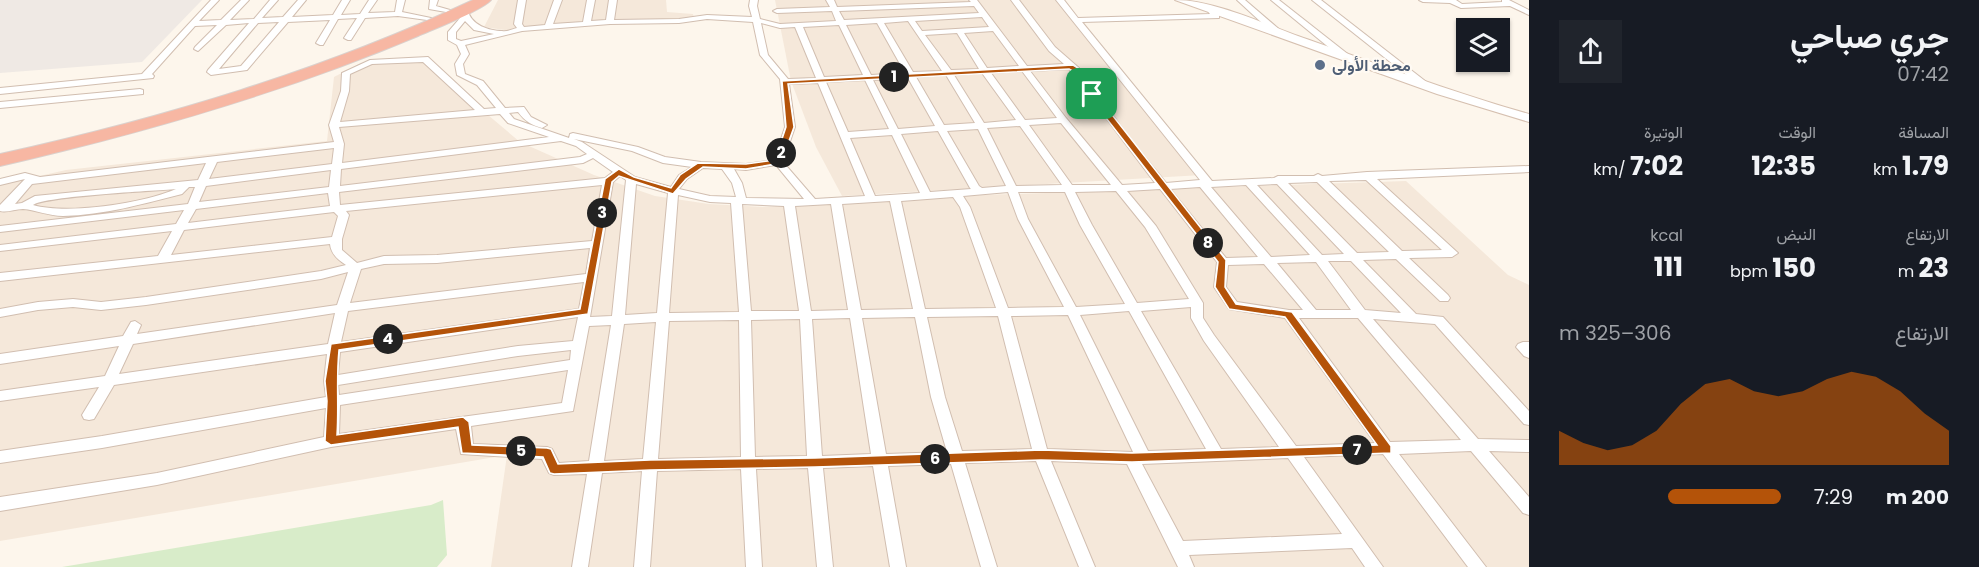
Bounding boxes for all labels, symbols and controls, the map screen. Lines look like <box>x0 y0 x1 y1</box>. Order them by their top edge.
text: جري صباحي <box>1790 13 1949 60</box>
map controls <box>1456 18 1510 72</box>
button: layers <box>1456 18 1510 72</box>
button: share <box>1559 20 1622 83</box>
place label: محطة الأولى <box>1332 54 1411 77</box>
marker: محطة الأولى <box>1313 58 1327 72</box>
text: 07:42 <box>1897 60 1949 88</box>
pin: 1 <box>879 62 909 92</box>
text: 1 <box>891 65 897 88</box>
pin <box>1066 68 1117 119</box>
icon: arrive <box>1075 77 1108 110</box>
text: الوتيرة <box>1644 121 1683 144</box>
text: الوقت <box>1778 121 1816 144</box>
text: المسافة <box>1898 121 1949 144</box>
pin: 2 <box>766 138 796 168</box>
text: 2 <box>776 141 786 164</box>
text: 7:02 <box>1630 148 1683 184</box>
text: 12:35 <box>1751 148 1816 184</box>
text: 1.79 <box>1902 148 1949 184</box>
text: /km <box>1593 158 1630 181</box>
text: km <box>1873 158 1902 181</box>
pin: 3 <box>587 198 617 228</box>
text: 3 <box>597 201 607 224</box>
text: النبض <box>1776 223 1816 246</box>
text: الارتفاع <box>1906 223 1949 246</box>
text: kcal <box>1650 224 1683 247</box>
pin: 8 <box>1193 228 1223 258</box>
text: 8 <box>1203 231 1213 254</box>
text: 111 <box>1654 249 1683 285</box>
text: 150 <box>1772 250 1816 286</box>
text: 23 <box>1918 250 1949 286</box>
text: bpm <box>1730 260 1772 283</box>
text: m <box>1898 260 1918 283</box>
text: 306–325 m <box>1559 319 1671 347</box>
text: الارتفاع <box>1895 319 1949 347</box>
pin: 4 <box>373 324 403 354</box>
text: 4 <box>383 327 393 350</box>
pin: 7 <box>1342 435 1372 465</box>
pin: 5 <box>506 436 536 466</box>
text: 7 <box>1353 438 1361 461</box>
text: 5 <box>516 439 526 462</box>
pin: 6 <box>920 444 950 474</box>
text: 6 <box>930 447 940 470</box>
text: 7:29 <box>1814 483 1853 511</box>
text: 200 m <box>1886 483 1949 511</box>

